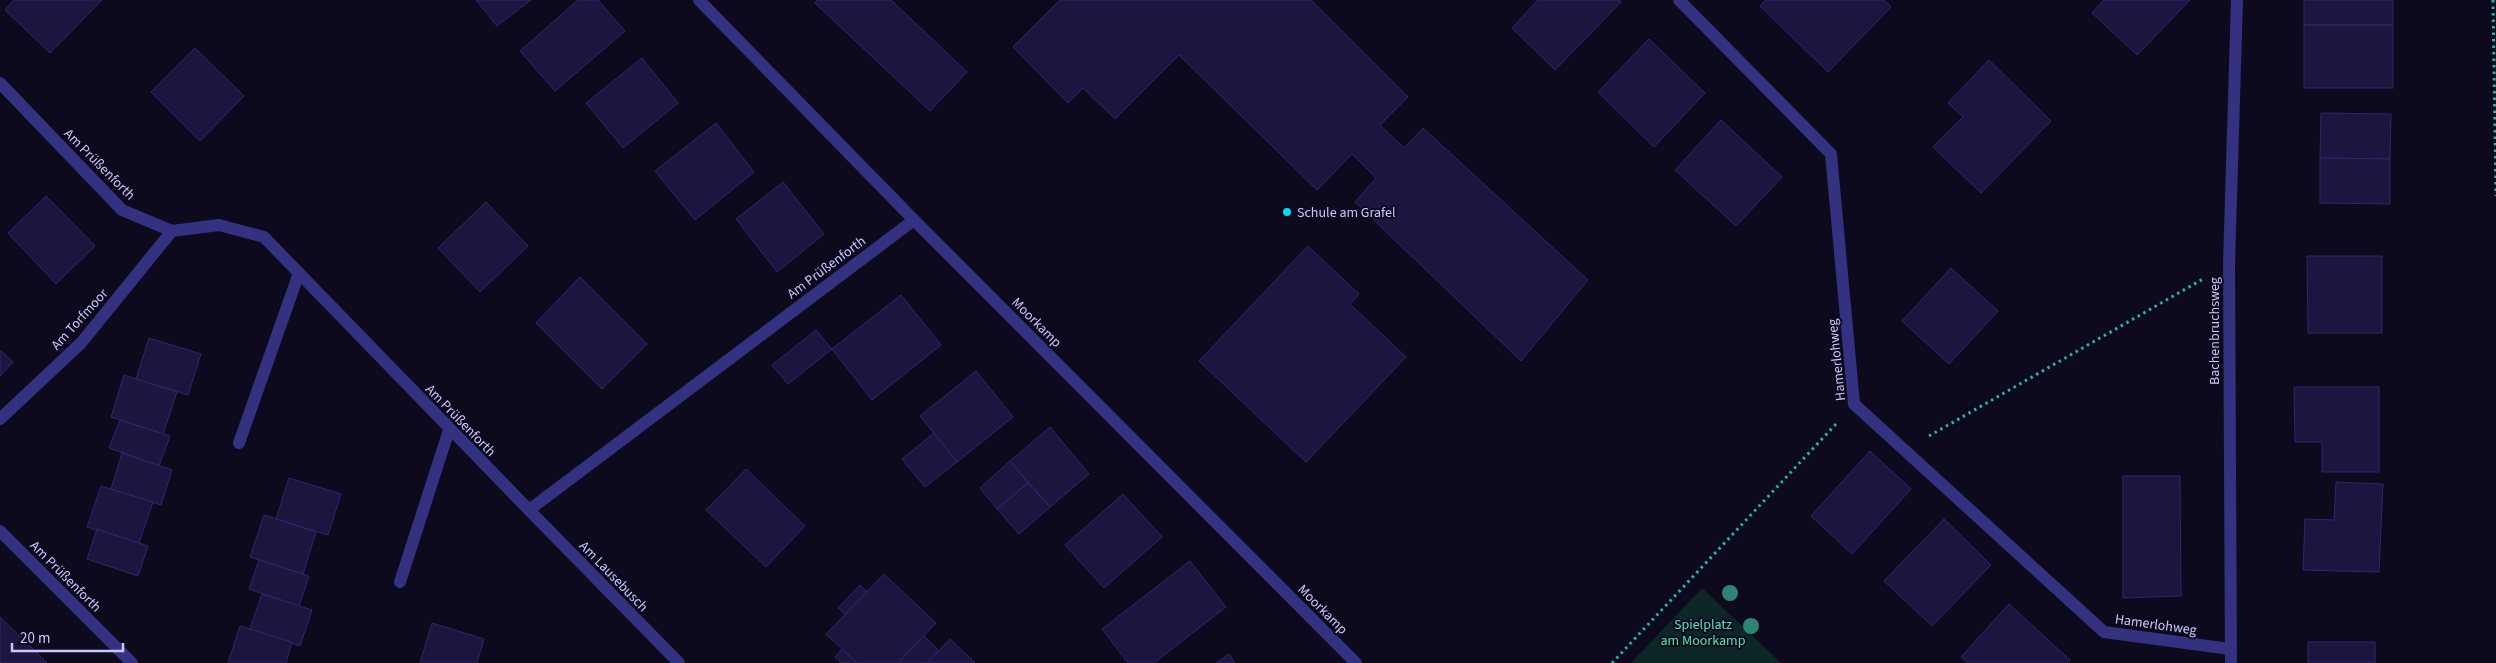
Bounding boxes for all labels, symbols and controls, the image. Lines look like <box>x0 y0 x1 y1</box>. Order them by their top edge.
street label: Am Prüßenforth <box>59 124 140 205</box>
place label: Schule am Grafel <box>1297 203 1396 223</box>
marker: Schule am Grafel <box>1281 206 1293 218</box>
street label: Am Prüßenforth <box>783 232 870 304</box>
street label: Bachenbruchsweg <box>2205 277 2225 385</box>
street label: Am Torfmoor <box>47 284 113 355</box>
street label: Moorkamp <box>1007 293 1066 352</box>
street label: Hamerlohweg <box>1823 318 1851 402</box>
street label: Am Prüßenforth <box>420 380 500 461</box>
street label: Am Prüßenforth <box>25 536 106 617</box>
street label: Am Lausebusch <box>574 537 652 617</box>
street label: Moorkamp <box>1293 580 1352 639</box>
street label: Hamerlohweg <box>2114 609 2198 641</box>
park label: Spielplatz am Moorkamp <box>1661 615 1746 651</box>
scale bar <box>12 620 124 652</box>
text: 20 m <box>20 628 50 649</box>

